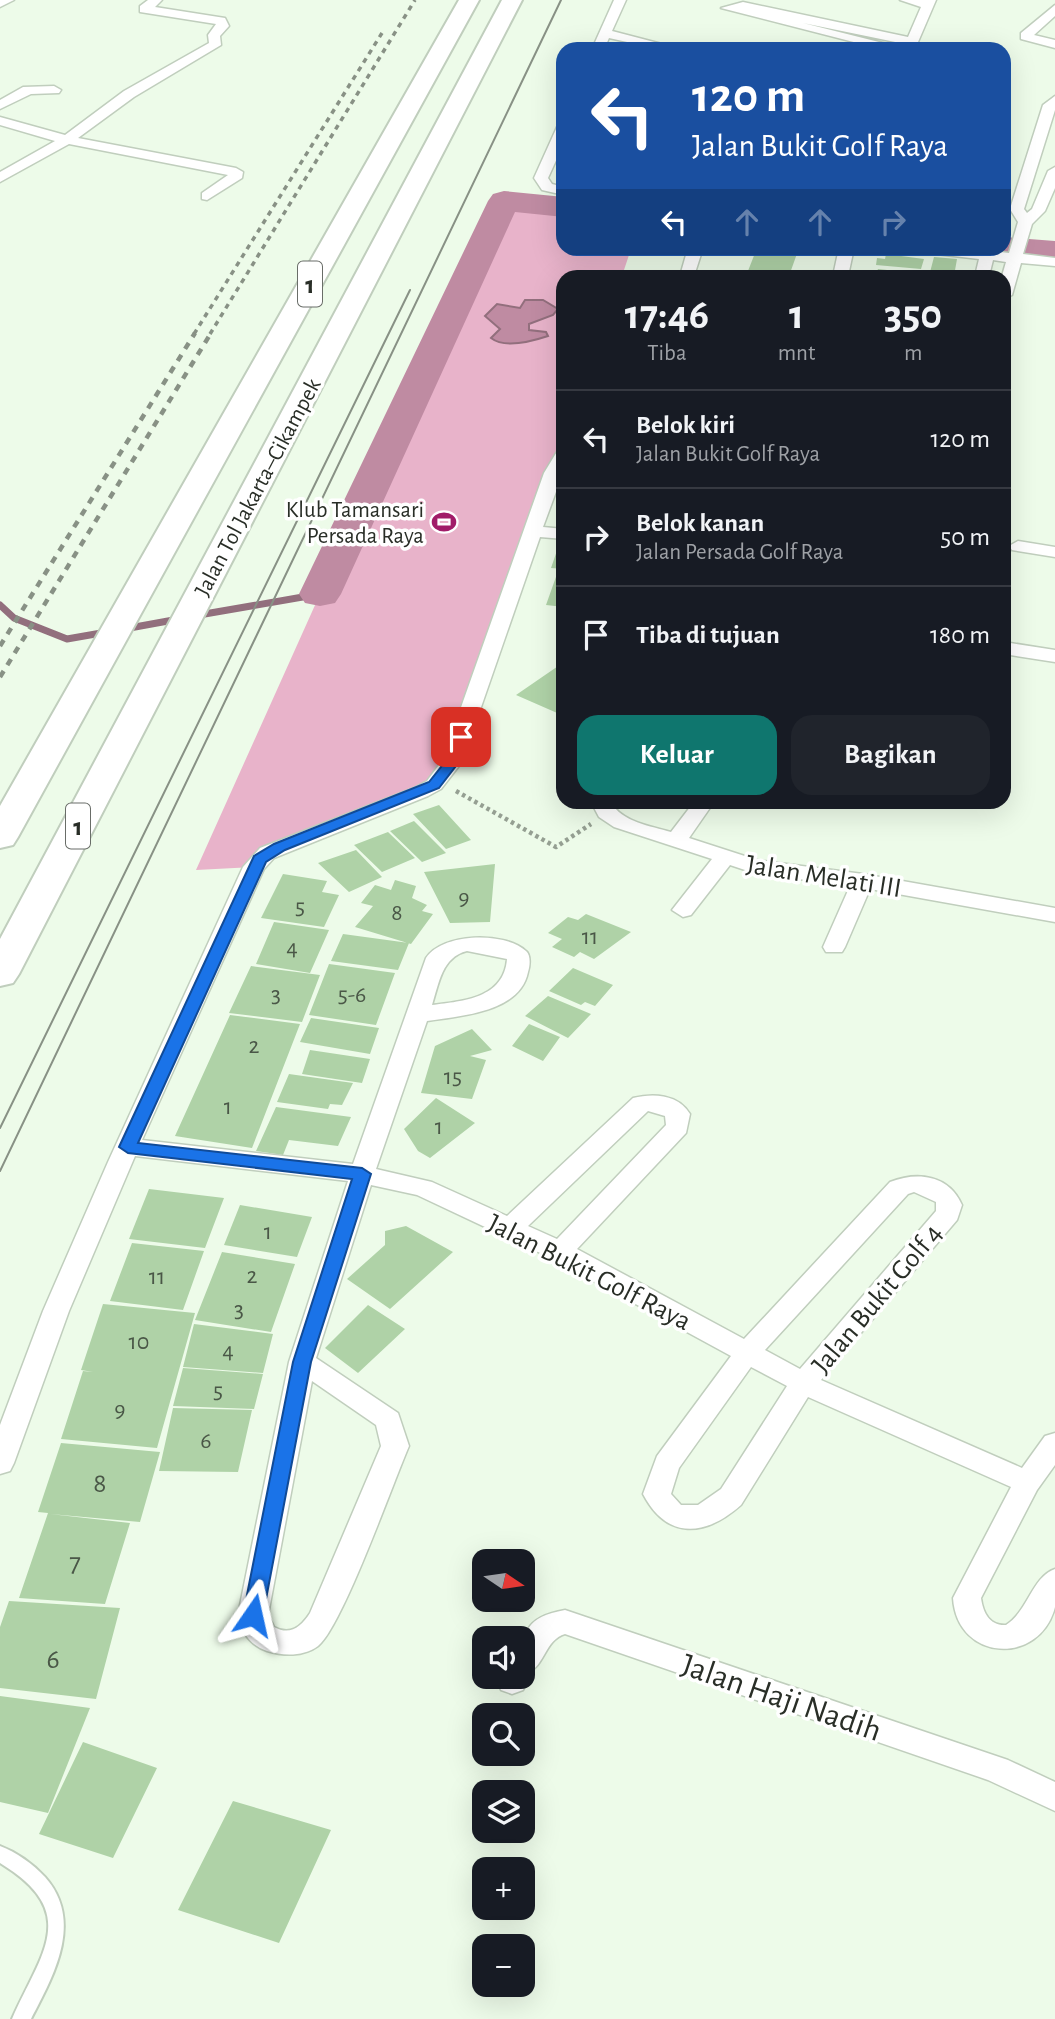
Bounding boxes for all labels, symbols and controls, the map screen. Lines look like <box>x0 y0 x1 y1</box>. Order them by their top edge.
icon: left <box>577 70 668 161</box>
text: 120 m <box>692 72 805 121</box>
text: Jalan Bukit Golf Raya <box>692 130 948 162</box>
icon: left <box>655 203 693 241</box>
icon: ahead <box>728 203 766 241</box>
icon: ahead <box>801 203 839 241</box>
icon: right <box>874 203 912 241</box>
road number: 1 <box>298 262 322 306</box>
text: 17:46 <box>625 294 709 336</box>
text: 1 <box>789 294 804 336</box>
text: 350 <box>884 294 942 336</box>
text: Tiba <box>647 342 687 365</box>
text: mnt <box>778 342 815 365</box>
text: m <box>904 342 922 365</box>
street label: Jalan Tol Jakarta–Cikampek <box>191 375 326 600</box>
text: Belok kiri <box>636 412 735 438</box>
icon: left <box>577 420 615 458</box>
text: 120 m <box>930 426 990 452</box>
text: Jalan Bukit Golf Raya <box>636 443 820 466</box>
place label: Klub Tamansari Persada Raya <box>286 499 424 548</box>
sports icon: Klub Tamansari Persada Raya <box>430 508 458 536</box>
text: Belok kanan <box>636 510 764 536</box>
icon: right <box>577 518 615 556</box>
text: 50 m <box>940 524 990 550</box>
text: Jalan Persada Golf Raya <box>636 541 843 564</box>
icon: arrive <box>577 616 615 654</box>
text: Tiba di tujuan <box>636 622 780 648</box>
text: 180 m <box>930 622 990 648</box>
pin <box>431 707 491 767</box>
button: Keluar <box>577 715 777 795</box>
button: Bagikan <box>791 715 990 795</box>
icon: arrive <box>442 718 480 756</box>
road number: 1 <box>66 804 90 848</box>
street label: Jalan Melati III <box>744 851 903 903</box>
house number: 9 <box>458 886 470 910</box>
house number: 5 <box>295 895 305 919</box>
house number: 8 <box>391 901 403 925</box>
house number: 11 <box>582 925 598 949</box>
house number: 4 <box>286 936 298 960</box>
house number: 3 <box>271 983 281 1007</box>
house number: 5-6 <box>338 983 366 1007</box>
house number: 2 <box>249 1034 260 1058</box>
house number: 15 <box>444 1065 462 1089</box>
house number: 1 <box>224 1095 232 1119</box>
house number: 1 <box>435 1115 443 1139</box>
street label: Jalan Bukit Golf Raya <box>483 1209 695 1336</box>
street label: Jalan Bukit Golf 4 <box>807 1219 948 1379</box>
house number: 1 <box>264 1220 272 1244</box>
house number: 2 <box>247 1264 258 1288</box>
house number: 11 <box>149 1265 165 1289</box>
house number: 3 <box>234 1298 244 1322</box>
house number: 10 <box>129 1330 149 1354</box>
house number: 4 <box>222 1339 234 1363</box>
house number: 5 <box>213 1379 223 1403</box>
house number: 9 <box>114 1398 126 1422</box>
house number: 6 <box>200 1429 212 1453</box>
house number: 8 <box>93 1470 107 1498</box>
house number: 7 <box>69 1549 81 1577</box>
north arrow <box>472 1549 536 1612</box>
map controls <box>472 1549 535 1997</box>
position arrow <box>216 1578 290 1652</box>
button: sound <box>472 1626 535 1689</box>
house number: 6 <box>46 1646 60 1674</box>
street label: Jalan Haji Nadih <box>677 1649 885 1748</box>
button: search <box>472 1703 535 1766</box>
button: layers <box>472 1780 535 1843</box>
button: + <box>472 1857 535 1920</box>
button: − <box>472 1934 535 1997</box>

